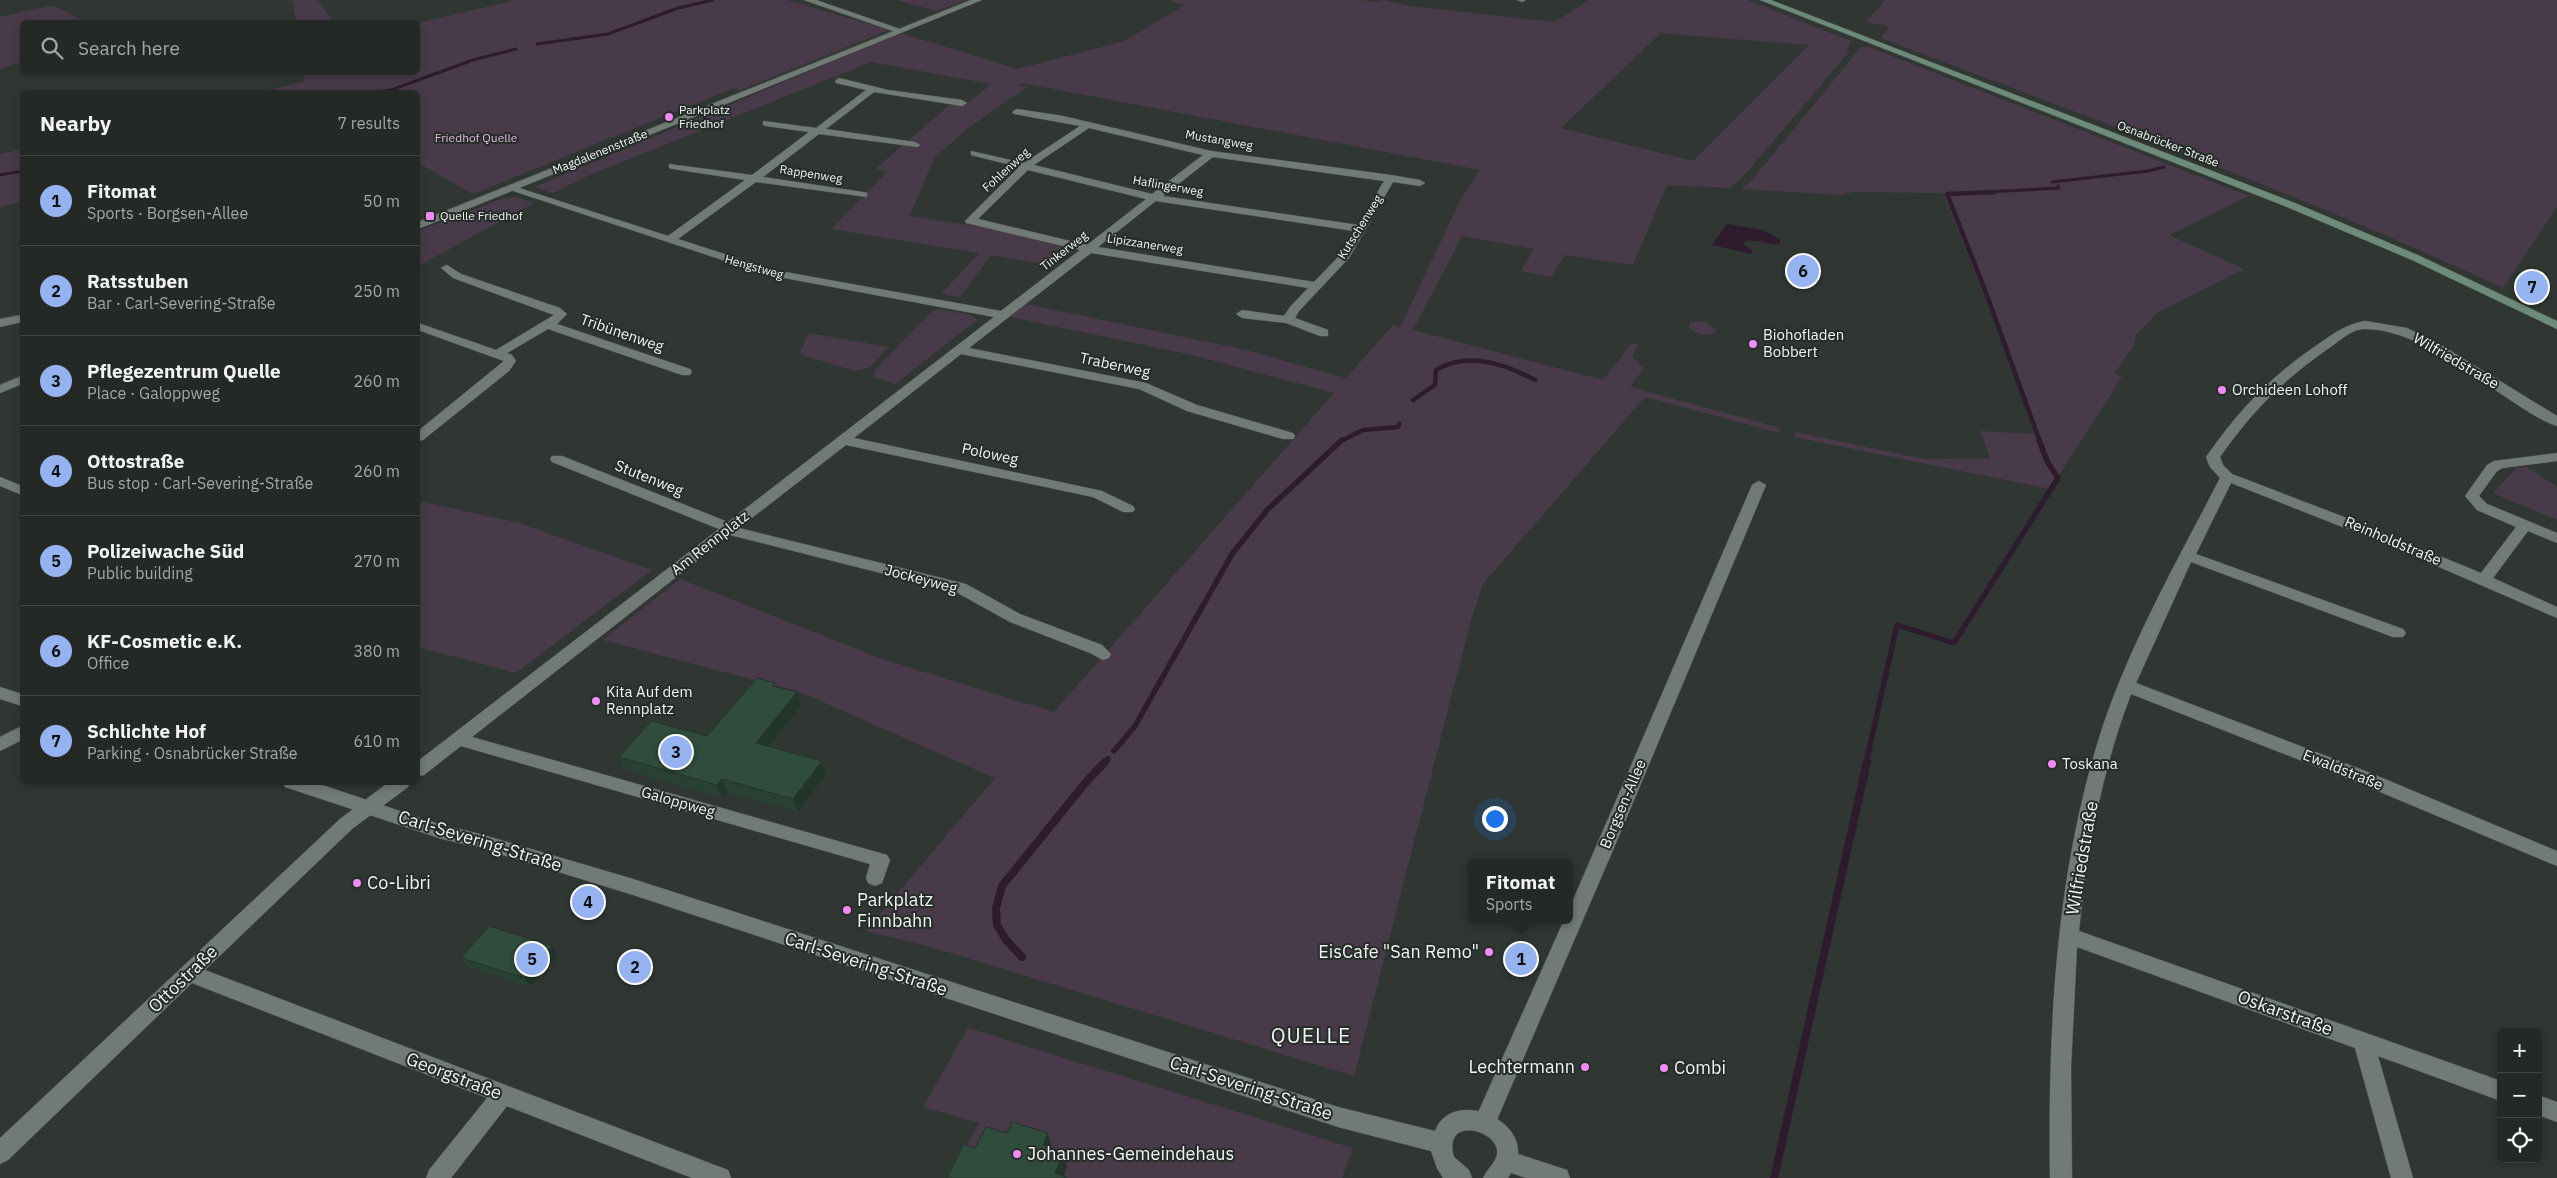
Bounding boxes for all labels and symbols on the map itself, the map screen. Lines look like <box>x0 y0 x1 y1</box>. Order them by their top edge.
place label: Parkplatz Friedhof <box>679 102 730 131</box>
marker: Parkplatz Friedhof <box>663 111 675 123</box>
street label: Osnabrücker Straße <box>2115 117 2222 170</box>
street label: Magdalenenstraße <box>550 126 650 177</box>
street label: Mustangweg <box>1184 126 1255 153</box>
park label: Friedhof Quelle <box>435 130 518 145</box>
street label: Fohlenweg <box>979 144 1033 195</box>
street label: Rappenweg <box>779 161 844 186</box>
street label: Haflingerweg <box>1132 172 1205 199</box>
street label: Kutschenweg <box>1334 191 1386 262</box>
place label: Quelle Friedhof <box>440 208 523 223</box>
marker: Quelle Friedhof <box>424 210 436 222</box>
street label: Tinkerweg <box>1037 227 1091 274</box>
street label: Lipizzanerweg <box>1106 230 1185 257</box>
street label: Hengstweg <box>723 251 786 282</box>
pin: 6 <box>1787 252 1819 290</box>
pin: 7 <box>2516 268 2548 306</box>
street label: Tribünenweg <box>578 309 667 356</box>
place label: Biohofladen Bobbert <box>1763 325 1844 361</box>
street label: Wilfriedstraße <box>2410 328 2503 393</box>
marker: Biohofladen Bobbert <box>1747 338 1759 350</box>
street label: Traberweg <box>1078 348 1152 381</box>
place label: Orchideen Lohoff <box>2232 380 2348 399</box>
marker: Orchideen Lohoff <box>2216 384 2228 396</box>
street label: Poloweg <box>960 438 1020 469</box>
street label: Stutenweg <box>612 455 686 500</box>
street label: Am Rennplatz <box>667 506 753 579</box>
street label: Reinholdstraße <box>2342 512 2444 569</box>
street label: Jockeyweg <box>883 560 960 597</box>
place label: Kita Auf dem Rennplatz <box>606 682 693 718</box>
marker: Kita Auf dem Rennplatz <box>590 695 602 707</box>
pin: 3 <box>660 733 692 771</box>
street label: Ewaldstraße <box>2300 745 2386 794</box>
place label: Toskana <box>2062 754 2118 773</box>
street label: Borgsen-Allee <box>1595 756 1650 851</box>
marker: Toskana <box>2046 758 2058 770</box>
street label: Galoppweg <box>639 782 717 821</box>
street label: Wilfriedstraße <box>2060 799 2103 917</box>
street label: Carl-Severing-Straße <box>396 805 565 876</box>
your location <box>1482 806 1508 832</box>
place label: Co-Libri <box>367 871 431 894</box>
marker: Co-Libri <box>351 877 363 889</box>
pin: 4 <box>572 883 604 921</box>
place label: Parkplatz Finnbahn <box>857 888 933 932</box>
marker: Parkplatz Finnbahn <box>841 904 853 916</box>
street label: Carl-Severing-Straße <box>782 926 951 1001</box>
street label: Ottostraße <box>143 940 222 1017</box>
pin: 5 <box>516 940 548 978</box>
place label: EisCafe "San Remo" <box>1318 940 1479 963</box>
pin: 1 <box>1505 940 1537 978</box>
marker: EisCafe "San Remo" <box>1483 946 1495 958</box>
pin: 2 <box>619 948 651 986</box>
street label: Oskarstraße <box>2234 985 2336 1040</box>
district label: QUELLE <box>1271 1021 1351 1049</box>
street label: Georgstraße <box>403 1047 505 1104</box>
street label: Carl-Severing-Straße <box>1167 1050 1336 1125</box>
place label: Lechtermann <box>1468 1055 1575 1078</box>
place label: Combi <box>1674 1056 1726 1079</box>
marker: Lechtermann <box>1579 1061 1591 1073</box>
marker: Combi <box>1658 1062 1670 1074</box>
place label: Johannes-Gemeindehaus <box>1027 1142 1234 1165</box>
marker: Johannes-Gemeindehaus <box>1011 1148 1023 1160</box>

